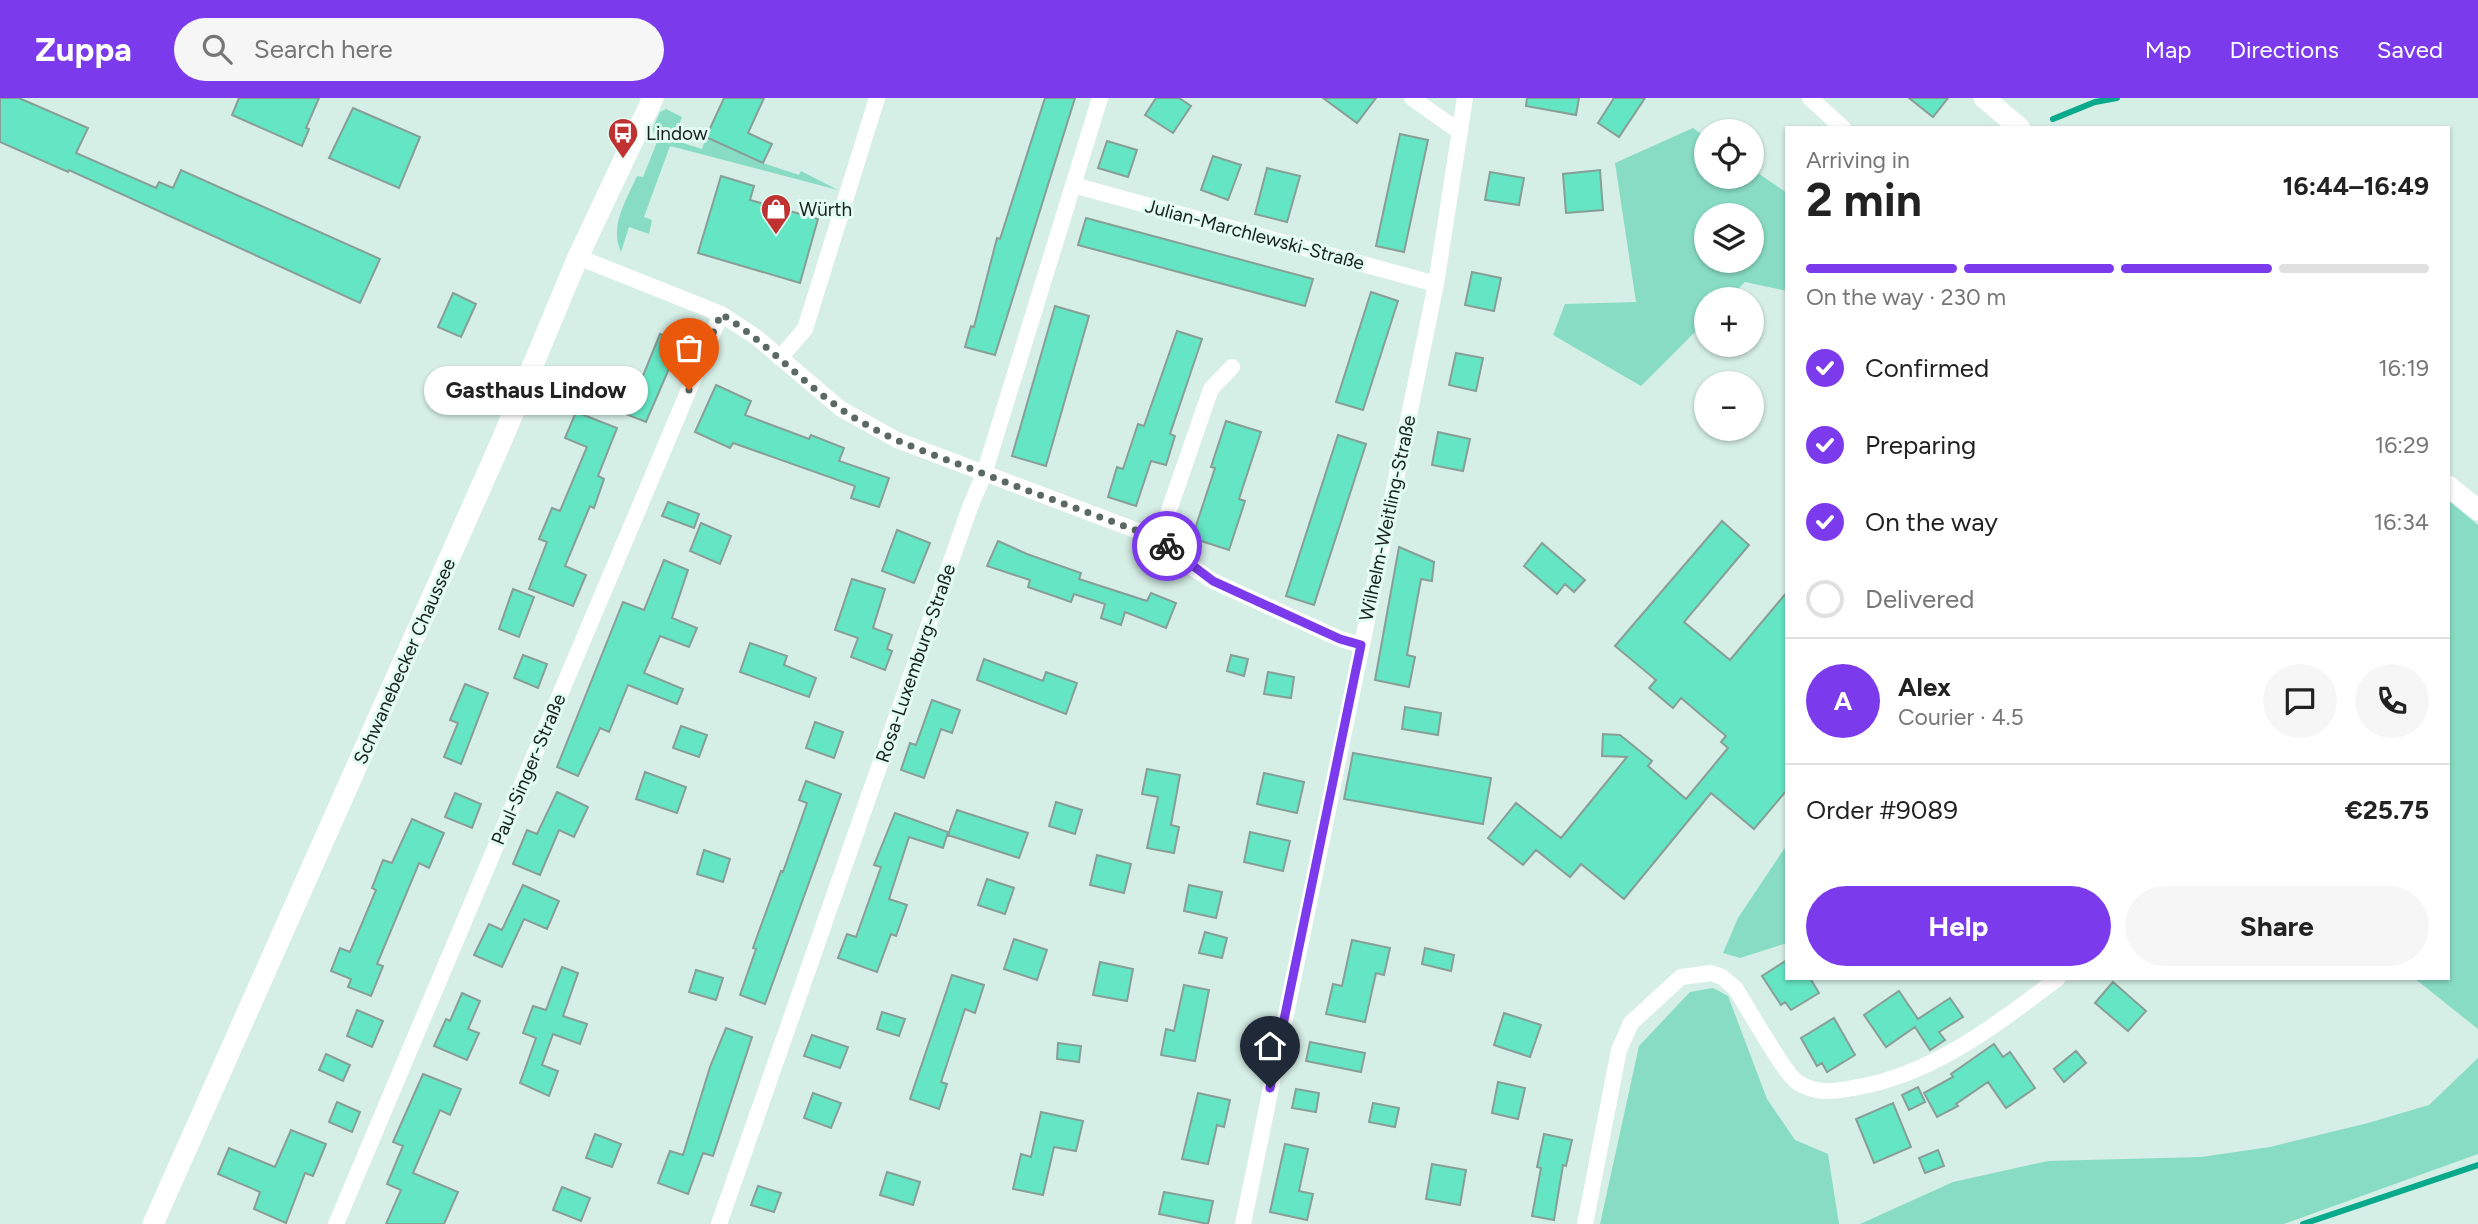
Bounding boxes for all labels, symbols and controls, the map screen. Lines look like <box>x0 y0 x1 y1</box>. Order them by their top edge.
search box <box>174 18 664 81</box>
text: Zuppa <box>35 30 132 69</box>
icon: search <box>198 30 236 68</box>
text: Search here <box>254 33 393 65</box>
text: Map <box>2145 35 2191 64</box>
text: Directions <box>2229 35 2339 64</box>
text: Saved <box>2377 35 2443 64</box>
bus stop icon: Lindow <box>606 116 640 160</box>
map controls <box>1694 119 1764 441</box>
button: locate <box>1694 119 1764 189</box>
place label: Lindow <box>646 122 708 145</box>
text: Arriving in <box>1806 146 1910 174</box>
text: 16:44–16:49 <box>2282 170 2429 202</box>
text: 2 min <box>1806 172 1922 228</box>
shop icon: Würth <box>759 192 793 236</box>
street label: Julian-Marchlewski-Straße <box>1143 194 1367 275</box>
place label: Würth <box>799 198 852 221</box>
button: layers <box>1694 203 1764 273</box>
text: On the way · 230 m <box>1806 283 2006 311</box>
button: + <box>1694 287 1764 357</box>
pin <box>659 318 719 390</box>
icon: bag <box>670 329 708 367</box>
icon: check <box>1806 349 1844 387</box>
text: Confirmed <box>1865 352 1989 384</box>
text: 16:19 <box>2378 354 2429 382</box>
callout: Gasthaus Lindow <box>423 366 647 414</box>
button: − <box>1694 371 1764 441</box>
text: Gasthaus Lindow <box>445 376 627 404</box>
street label: Wilhelm-Weitling-Straße <box>1354 413 1421 623</box>
icon: check <box>1806 426 1844 464</box>
text: Preparing <box>1865 429 1976 461</box>
text: 16:29 <box>2375 431 2429 459</box>
icon: check <box>1806 503 1844 541</box>
text: On the way <box>1865 506 1998 538</box>
text: 16:34 <box>2374 508 2429 536</box>
courier <box>1132 511 1202 581</box>
icon: bike <box>1148 527 1186 565</box>
street label: Schwanebecker Chaussee <box>349 555 460 768</box>
street label: Rosa-Luxemburg-Straße <box>871 561 960 766</box>
text: Delivered <box>1865 583 1974 615</box>
button: chat <box>2263 664 2337 738</box>
button: phone <box>2355 664 2429 738</box>
text: Alex <box>1898 671 1951 703</box>
text: A <box>1834 685 1852 717</box>
street label: Paul-Singer-Straße <box>486 690 571 848</box>
text: Courier · 4.5 <box>1898 703 2024 731</box>
text: Order #9089 <box>1806 794 1958 826</box>
text: €25.75 <box>2345 794 2429 826</box>
button: Help <box>1806 886 2111 966</box>
button: Share <box>2125 886 2429 966</box>
pin <box>1240 1016 1300 1088</box>
icon: home <box>1251 1027 1289 1065</box>

